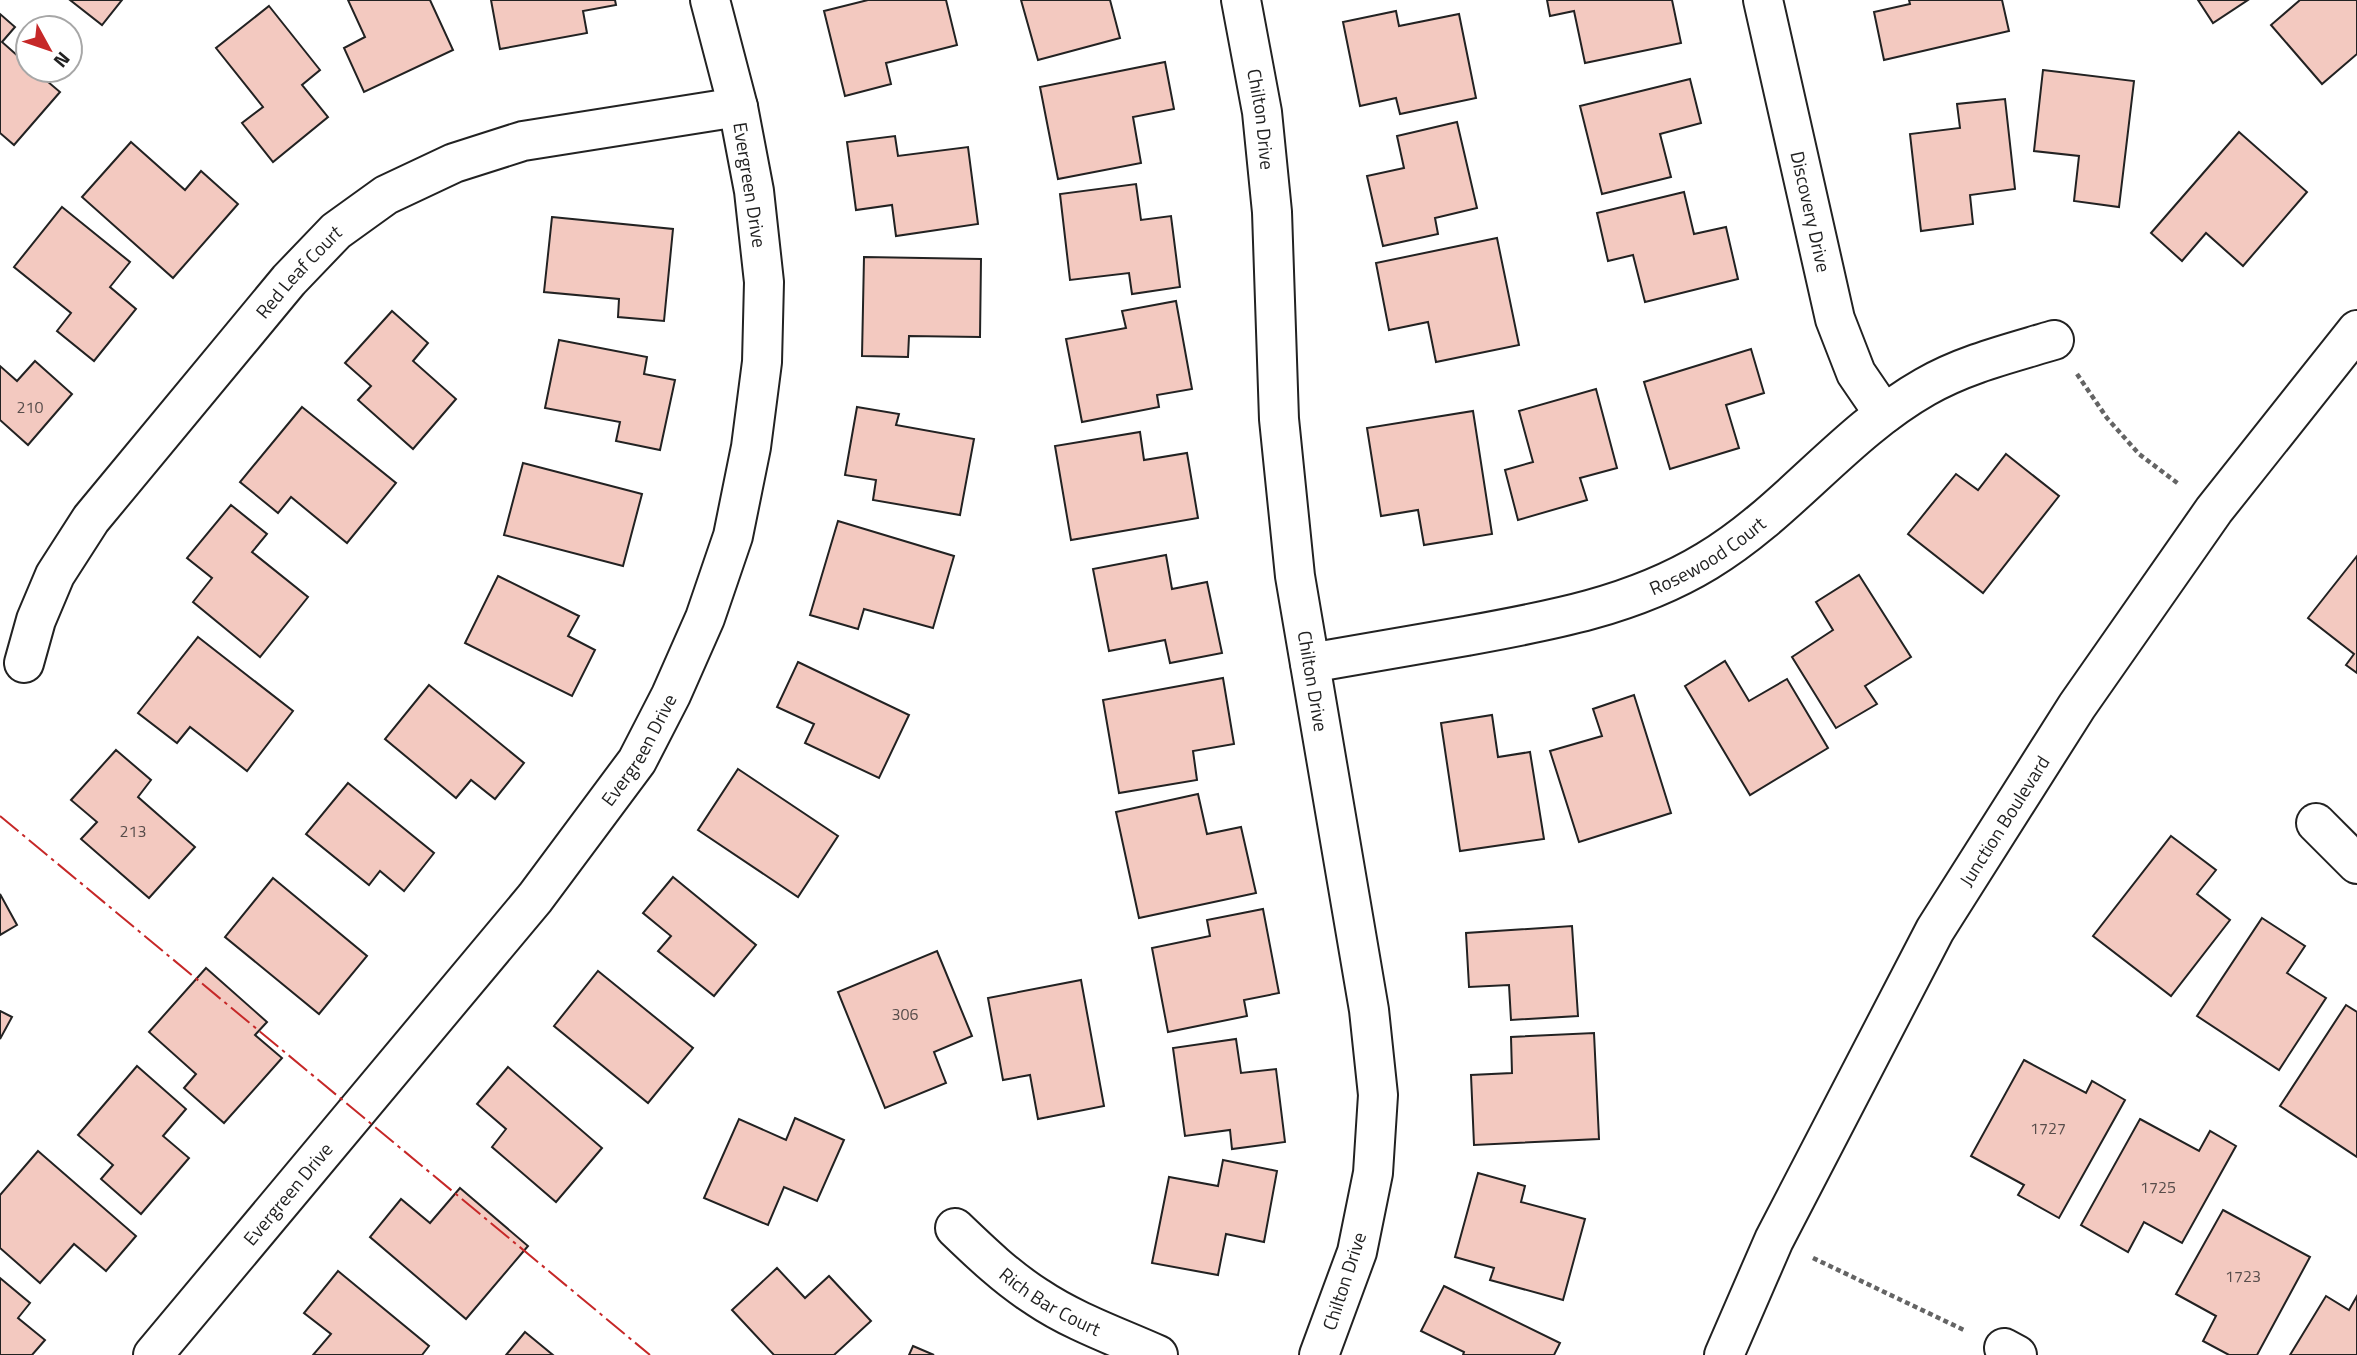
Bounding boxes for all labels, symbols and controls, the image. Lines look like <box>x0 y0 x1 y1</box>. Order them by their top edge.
north arrow <box>14 14 84 84</box>
text: N <box>47 46 78 75</box>
street label: Chilton Drive <box>1240 66 1283 171</box>
street label: Evergreen Drive <box>726 120 775 250</box>
street label: Discovery Drive <box>1784 148 1839 275</box>
street label: Red Leaf Court <box>248 217 347 325</box>
house number: 210 <box>17 395 43 419</box>
street label: Rosewood Court <box>1645 509 1772 602</box>
street label: Chilton Drive <box>1291 628 1336 734</box>
street label: Evergreen Drive <box>593 688 683 812</box>
street label: Junction Boulevard <box>1951 749 2056 892</box>
house number: 213 <box>120 819 146 843</box>
house number: 306 <box>892 1002 918 1026</box>
house number: 1727 <box>2030 1116 2066 1140</box>
street label: Evergreen Drive <box>236 1136 339 1251</box>
house number: 1725 <box>2140 1175 2176 1199</box>
street label: Chilton Drive <box>1314 1228 1373 1334</box>
street label: Rich Bar Court <box>993 1260 1106 1343</box>
house number: 1723 <box>2225 1264 2261 1288</box>

